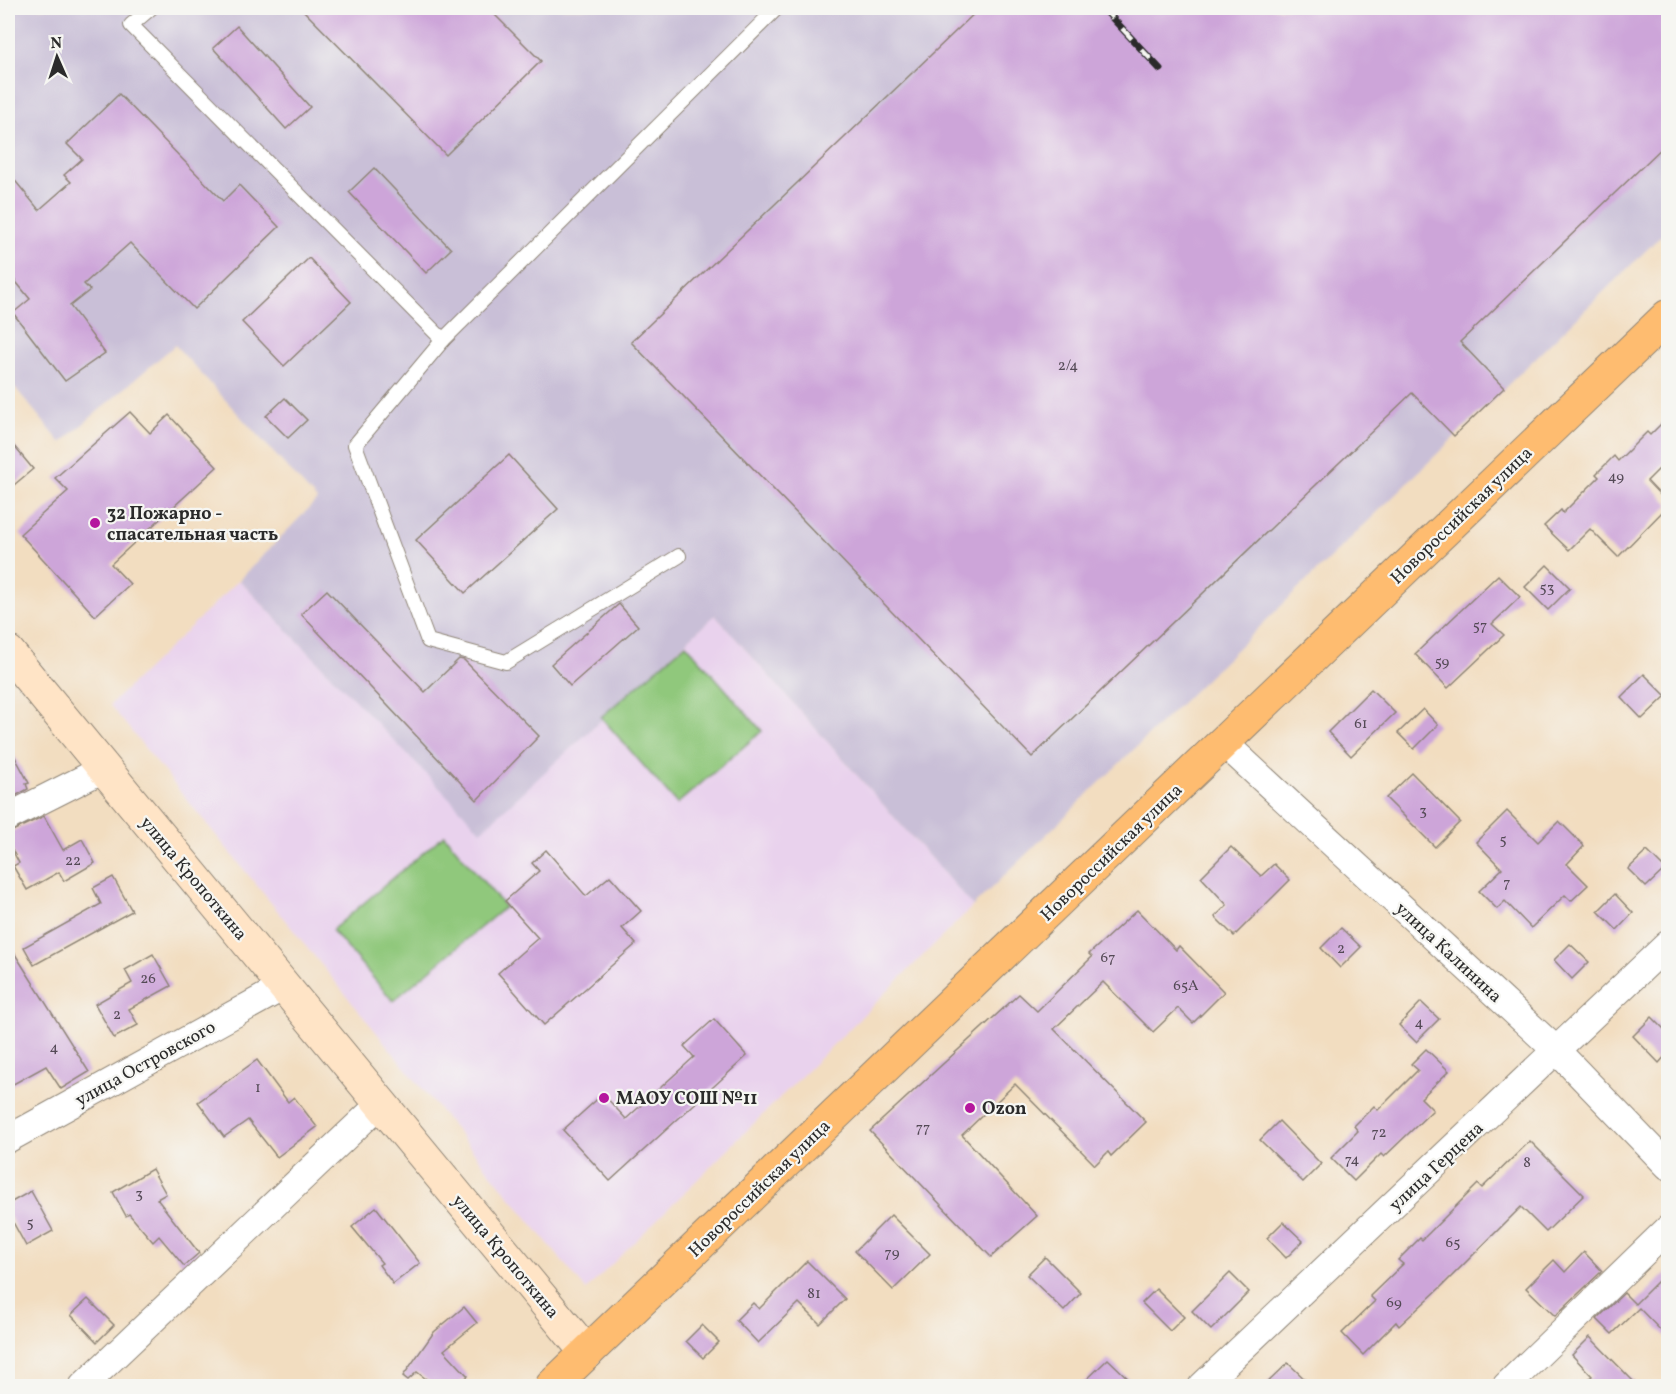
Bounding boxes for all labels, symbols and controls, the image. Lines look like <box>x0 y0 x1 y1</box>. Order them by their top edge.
north arrow <box>27 27 87 87</box>
text: N <box>50 33 63 55</box>
house number: 2/4 <box>1058 356 1078 377</box>
street label: Новороссийская улица <box>1385 441 1539 591</box>
house number: 49 <box>1608 467 1624 488</box>
place label: 32 Пожарно - спасательная часть <box>107 502 278 548</box>
marker: 32 Пожарно - спасательная часть <box>88 516 102 530</box>
house number: 53 <box>1540 578 1554 599</box>
house number: 57 <box>1473 616 1487 637</box>
house number: 59 <box>1435 652 1450 673</box>
house number: 61 <box>1354 714 1368 735</box>
street label: Новороссийская улица <box>1035 778 1189 928</box>
house number: 3 <box>1419 801 1427 822</box>
street label: улица Кропоткина <box>133 811 252 946</box>
house number: 5 <box>1499 830 1507 851</box>
house number: 22 <box>65 851 81 872</box>
house number: 7 <box>1503 873 1511 894</box>
street label: улица Калинина <box>1389 897 1507 1009</box>
house number: 2 <box>1337 939 1345 960</box>
house number: 67 <box>1101 948 1115 969</box>
house number: 26 <box>140 969 156 990</box>
house number: 65А <box>1173 976 1199 997</box>
house number: 2 <box>113 1005 121 1026</box>
house number: 4 <box>1415 1013 1424 1034</box>
street label: улица Островского <box>71 1015 221 1113</box>
house number: 4 <box>50 1038 59 1059</box>
house number: 1 <box>255 1078 261 1099</box>
place label: МАОУ СОШ №11 <box>616 1087 757 1112</box>
marker: МАОУ СОШ №11 <box>597 1091 611 1105</box>
place label: Ozon <box>982 1097 1027 1122</box>
marker: Ozon <box>963 1101 977 1115</box>
street label: Новороссийская улица <box>683 1114 837 1264</box>
street label: улица Герцена <box>1384 1117 1490 1218</box>
house number: 77 <box>916 1118 930 1139</box>
house number: 72 <box>1371 1123 1387 1144</box>
house number: 74 <box>1345 1150 1359 1171</box>
house number: 8 <box>1523 1153 1531 1174</box>
house number: 3 <box>135 1184 143 1205</box>
street label: улица Кропоткина <box>445 1189 564 1324</box>
house number: 5 <box>26 1213 34 1234</box>
house number: 65 <box>1446 1233 1460 1254</box>
house number: 79 <box>885 1243 900 1264</box>
house number: 81 <box>807 1284 821 1305</box>
house number: 69 <box>1386 1293 1402 1314</box>

